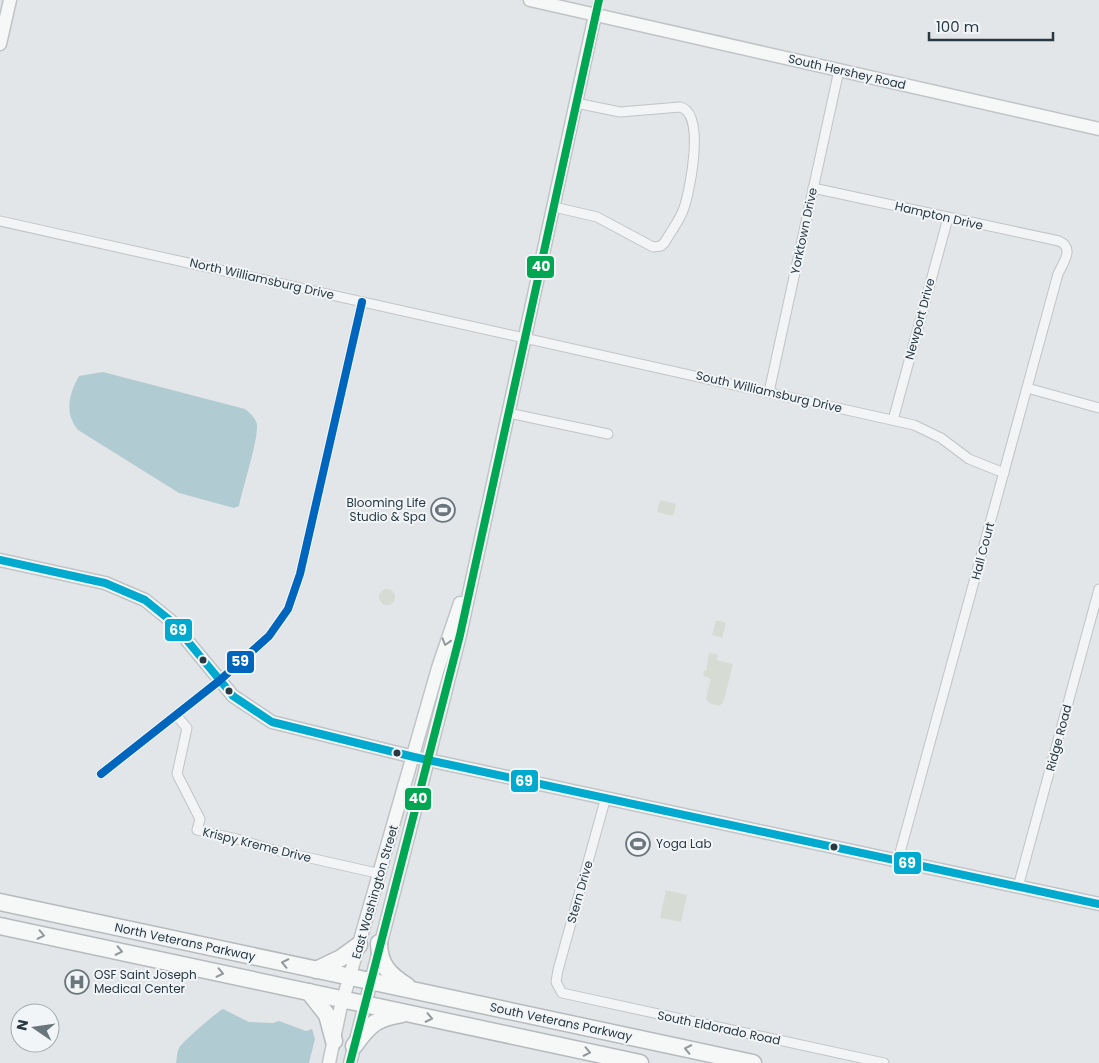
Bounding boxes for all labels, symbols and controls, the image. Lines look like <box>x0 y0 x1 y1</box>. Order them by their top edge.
scale bar <box>929 10 1053 42</box>
text: 100 m <box>936 16 979 37</box>
street label: South Hershey Road <box>787 50 908 93</box>
street label: Yorktown Drive <box>786 186 821 276</box>
street label: Hampton Drive <box>893 197 985 234</box>
street label: North Williamsburg Drive <box>188 254 336 303</box>
line badge: 40 <box>526 255 555 279</box>
text: 40 <box>532 256 550 276</box>
street label: Newport Drive <box>900 276 939 361</box>
street label: South Williamsburg Drive <box>694 366 844 417</box>
place label: Blooming Life Studio & Spa <box>346 494 426 525</box>
sports icon: Blooming Life Studio & Spa <box>430 497 456 523</box>
street label: Hall Court <box>967 520 998 582</box>
line badge: 69 <box>164 618 193 642</box>
text: 69 <box>169 620 187 640</box>
one-way arrow <box>442 637 452 645</box>
line badge: 59 <box>226 650 255 674</box>
text: 59 <box>231 651 249 671</box>
unlabelled marker <box>198 655 208 665</box>
unlabelled marker <box>224 686 234 696</box>
street label: Ridge Road <box>1041 703 1076 773</box>
unlabelled marker <box>392 748 402 758</box>
line badge: 69 <box>510 769 539 793</box>
text: 69 <box>515 771 533 791</box>
line badge: 40 <box>404 787 432 811</box>
text: 40 <box>409 788 427 808</box>
street label: Krispy Kreme Drive <box>201 823 313 866</box>
street label: East Washington Street <box>347 823 402 961</box>
sports icon: Yoga Lab <box>625 831 651 857</box>
place label: Yoga Lab <box>656 835 712 852</box>
unlabelled marker <box>829 842 839 852</box>
line badge: 69 <box>893 851 922 875</box>
text: 69 <box>898 853 916 873</box>
street label: Stern Drive <box>562 859 597 925</box>
street label: North Veterans Parkway <box>113 918 257 965</box>
one-way arrow <box>37 929 46 940</box>
one-way arrow <box>114 946 123 956</box>
one-way arrow <box>281 958 289 969</box>
place label: OSF Saint Joseph Medical Center <box>94 966 197 997</box>
one-way arrow <box>216 967 225 978</box>
hospital icon: OSF Saint Joseph Medical Center <box>64 969 90 995</box>
street label: South Veterans Parkway <box>488 998 634 1045</box>
north arrow <box>10 1003 60 1053</box>
street label: South Eldorado Road <box>656 1006 782 1049</box>
one-way arrow <box>424 1012 433 1023</box>
text: N <box>11 1018 33 1032</box>
one-way arrow <box>684 1045 693 1055</box>
one-way arrow <box>583 1046 592 1057</box>

